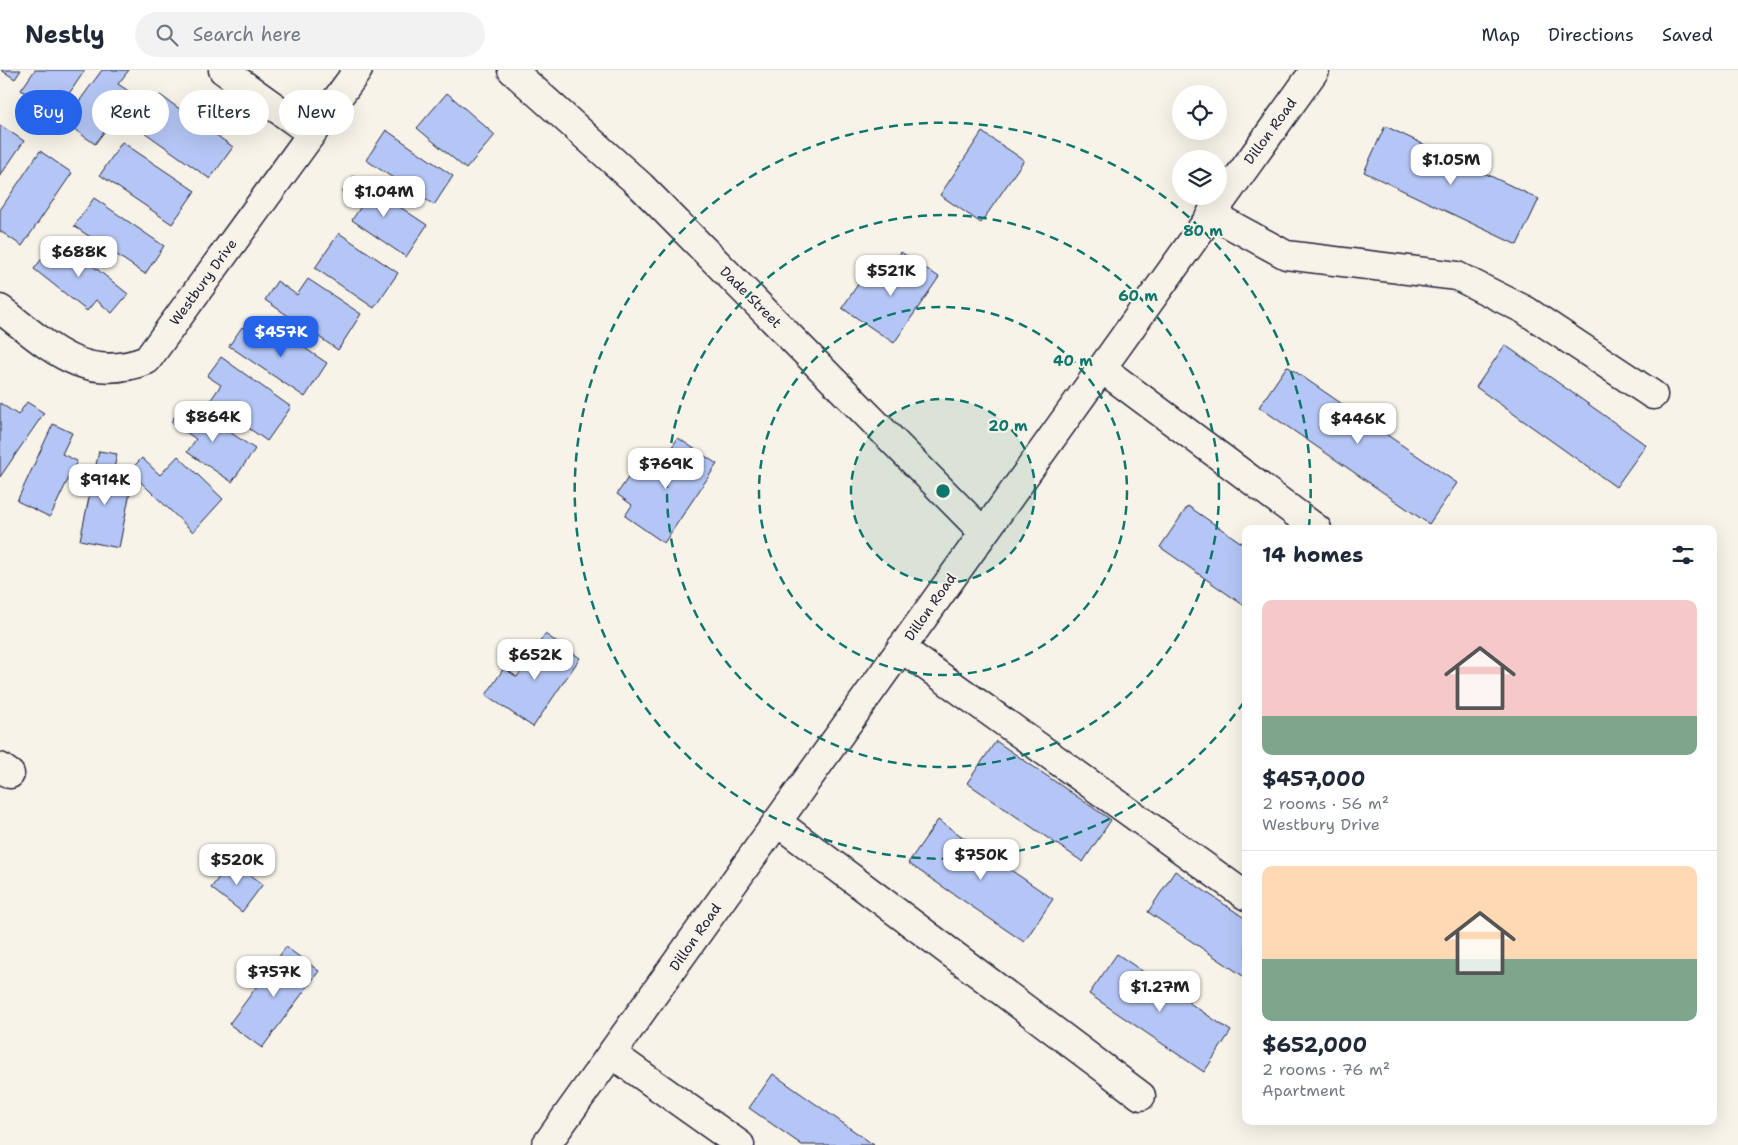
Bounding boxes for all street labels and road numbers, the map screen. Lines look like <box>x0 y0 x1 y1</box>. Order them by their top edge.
street label: Dillon Road <box>1240 94 1300 168</box>
street label: Westbury Drive <box>165 235 241 329</box>
street label: Dade Street <box>716 262 786 332</box>
street label: Dillon Road <box>900 570 960 644</box>
street label: Dillon Road <box>665 900 725 974</box>

